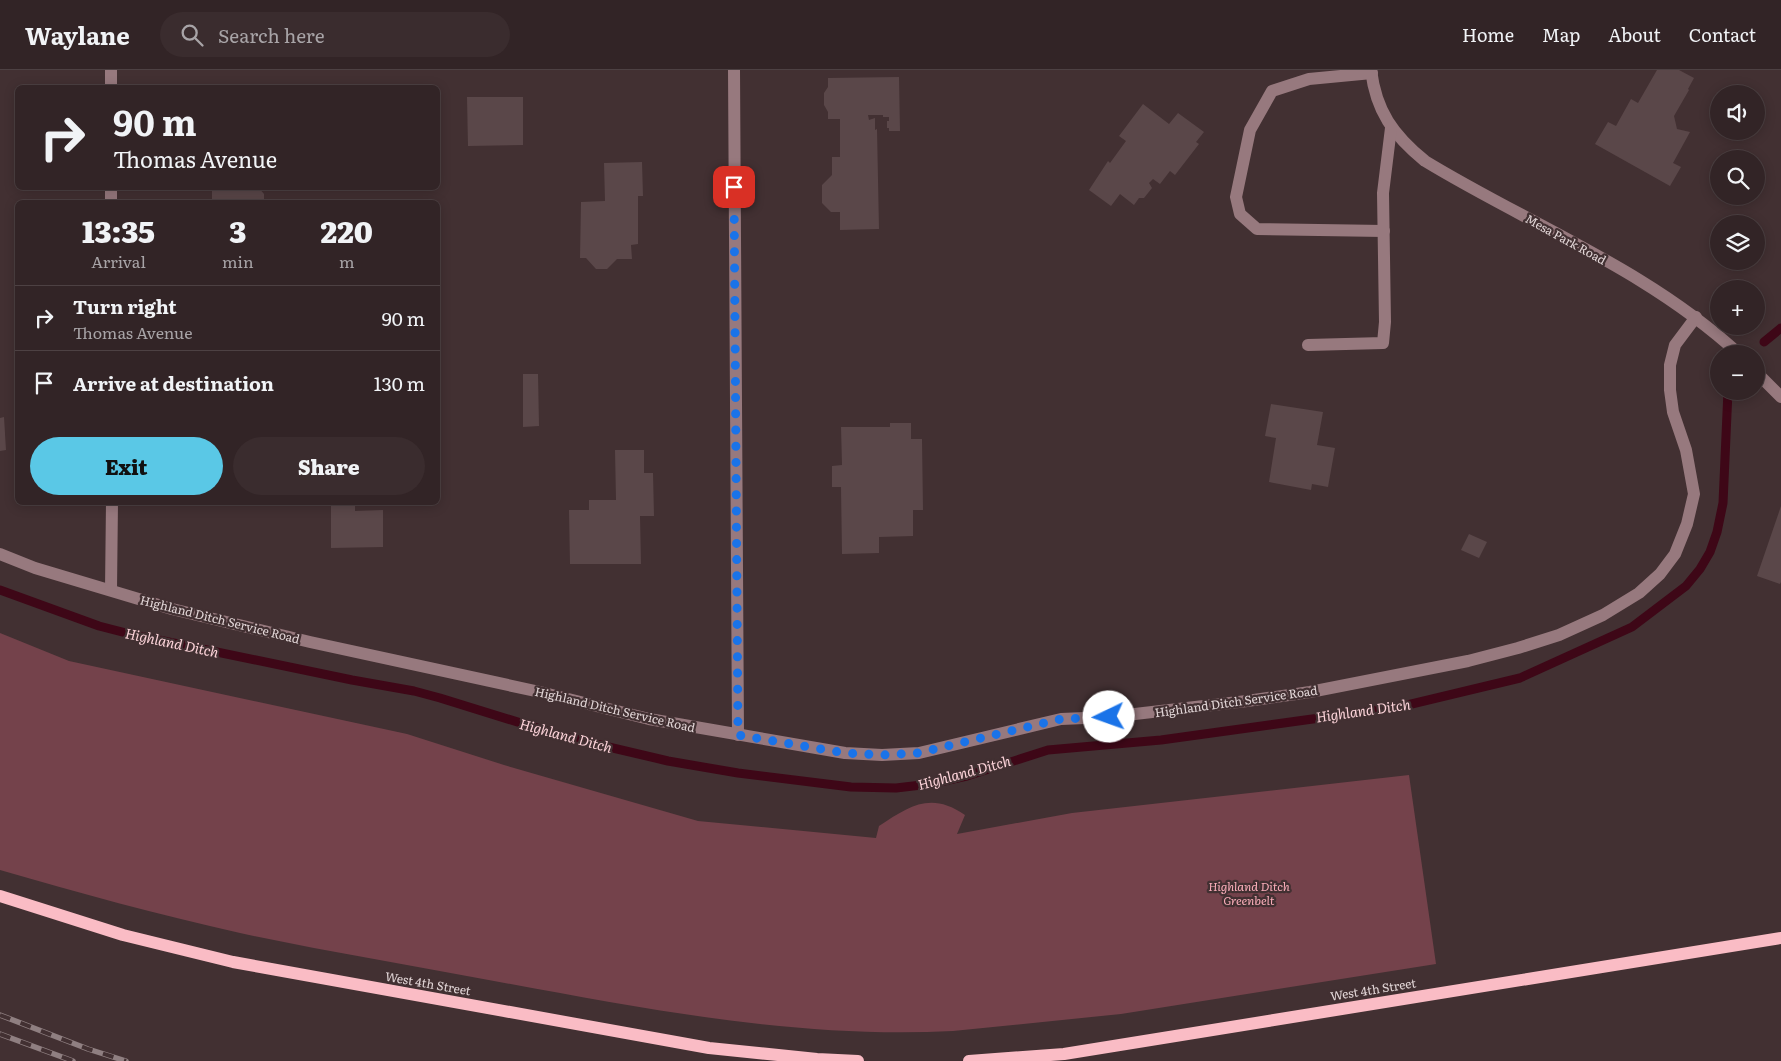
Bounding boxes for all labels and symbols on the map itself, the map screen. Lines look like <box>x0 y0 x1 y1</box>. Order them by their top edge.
pin <box>713 166 755 208</box>
street label: Mesa Park Road <box>1522 209 1610 269</box>
street label: Highland Ditch Service Road <box>139 592 301 646</box>
water label: Highland Ditch <box>124 624 220 660</box>
street label: Highland Ditch Service Road <box>1153 681 1319 721</box>
street label: Highland Ditch Service Road <box>533 684 697 734</box>
position arrow <box>1082 690 1134 742</box>
water label: Highland Ditch <box>1314 693 1412 727</box>
water label: Highland Ditch <box>518 715 614 755</box>
water label: Highland Ditch <box>915 750 1013 794</box>
park label: Highland Ditch Greenbelt <box>1208 877 1290 909</box>
street label: West 4th Street <box>384 967 472 999</box>
street label: West 4th Street <box>1329 973 1417 1005</box>

